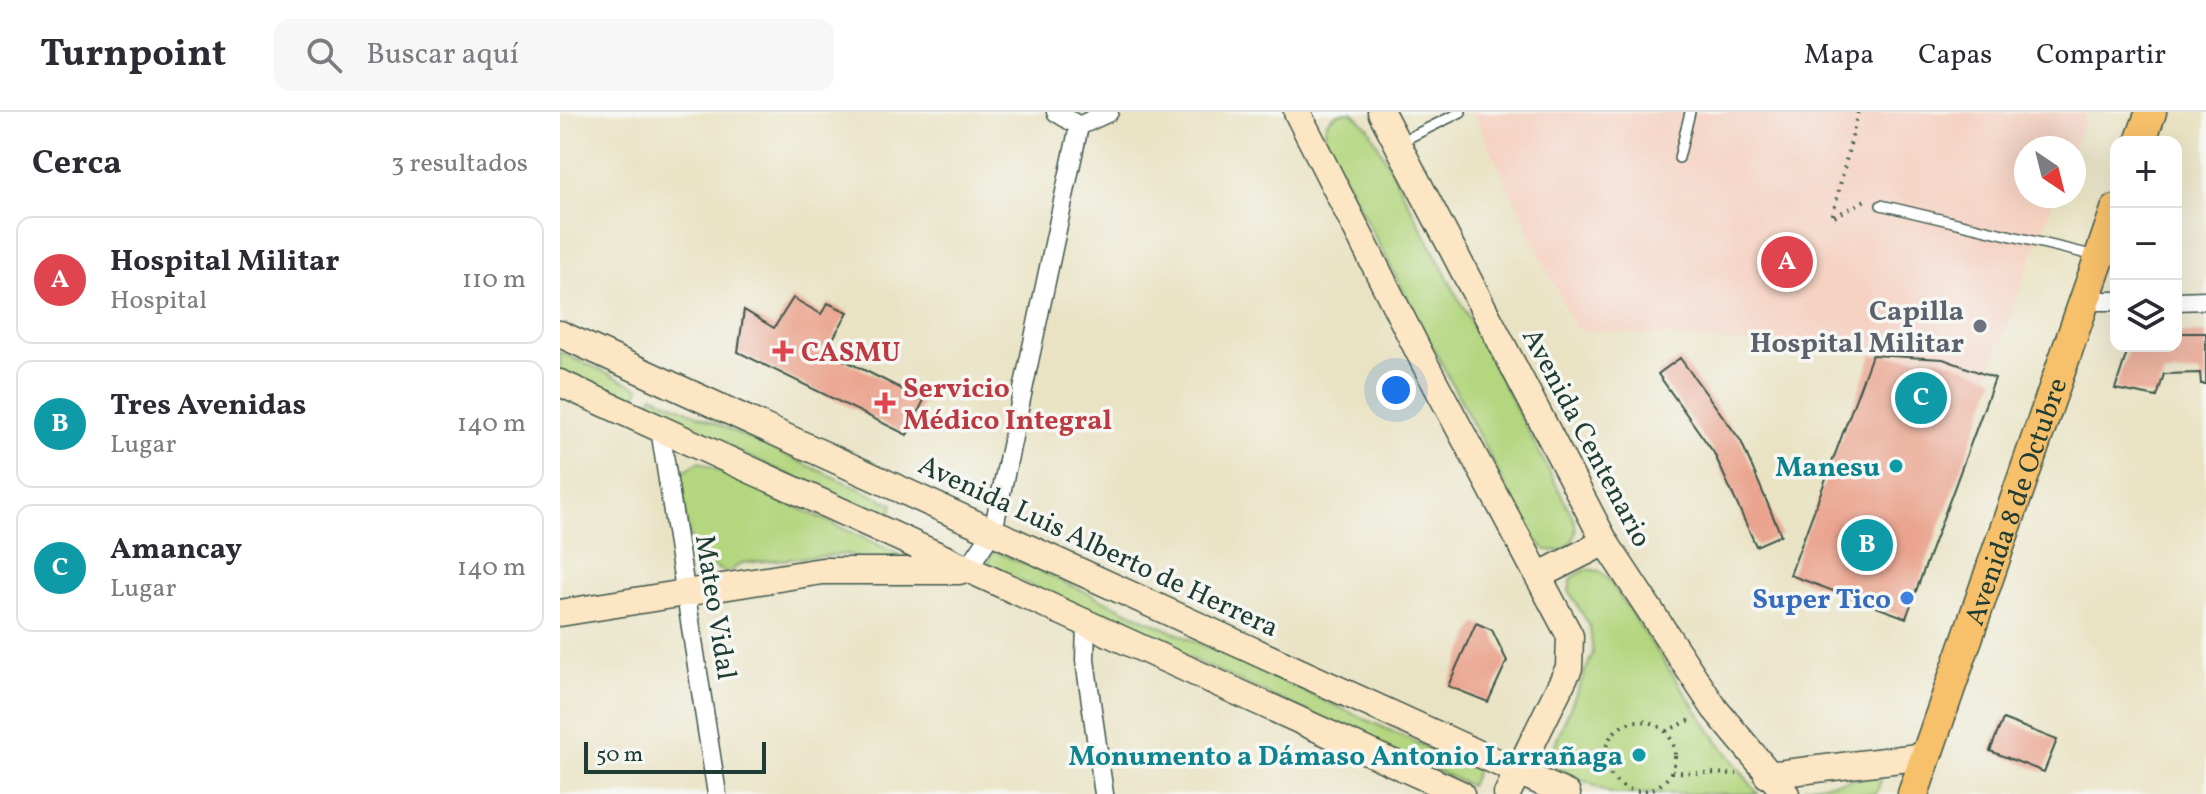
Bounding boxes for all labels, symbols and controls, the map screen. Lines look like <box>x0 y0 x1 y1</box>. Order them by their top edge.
search box <box>274 19 834 91</box>
text: Turnpoint <box>40 29 226 82</box>
icon: search <box>302 33 346 77</box>
text: Buscar aquí <box>366 34 519 76</box>
text: Mapa <box>1804 36 1874 75</box>
text: Capas <box>1918 36 1992 75</box>
text: Compartir <box>2036 36 2166 75</box>
north arrow <box>2014 136 2086 208</box>
map controls <box>2110 136 2182 352</box>
button: + <box>2110 136 2182 208</box>
text: Cerca <box>32 141 122 188</box>
text: 3 resultados <box>391 146 528 182</box>
button: − <box>2110 208 2182 280</box>
pin: A <box>1761 232 1813 292</box>
text: Hospital Militar <box>110 241 340 283</box>
text: A <box>51 262 69 298</box>
text: 110 m <box>462 262 526 298</box>
button: layers <box>2110 280 2182 352</box>
text: Hospital <box>110 283 207 319</box>
place label: Capilla Hospital Militar <box>1750 293 1964 364</box>
marker: Capilla Hospital Militar <box>1971 317 1989 335</box>
street label: Avenida Centenario <box>1512 322 1660 555</box>
place label: CASMU <box>801 334 901 373</box>
marker: CASMU <box>772 340 794 362</box>
pin: C <box>1895 368 1947 428</box>
place label: Servicio Médico Integral <box>903 370 1112 441</box>
your location <box>1376 370 1416 410</box>
street label: Avenida 8 de Octubre <box>1956 373 2078 631</box>
text: Tres Avenidas <box>110 385 306 427</box>
marker: Servicio Médico Integral <box>874 392 896 414</box>
text: B <box>51 406 69 442</box>
text: 140 m <box>457 406 526 442</box>
text: Lugar <box>110 427 176 463</box>
street label: Avenida Luis Alberto de Herrera <box>911 446 1285 648</box>
place label: Manesu <box>1775 449 1880 488</box>
marker: Manesu <box>1887 457 1905 475</box>
pin: B <box>1841 515 1893 575</box>
text: Amancay <box>110 529 242 571</box>
street label: Mateo Vidal <box>684 532 745 683</box>
text: C <box>52 550 68 586</box>
text: 140 m <box>457 550 526 586</box>
text: Lugar <box>110 571 176 607</box>
place label: Super Tico <box>1752 581 1891 620</box>
marker: Super Tico <box>1898 589 1916 607</box>
scale bar <box>584 738 766 774</box>
place label: Monumento a Dámaso Antonio Larrañaga <box>1068 738 1623 777</box>
text: 50 m <box>596 740 643 771</box>
marker: Monumento a Dámaso Antonio Larrañaga <box>1630 746 1648 764</box>

